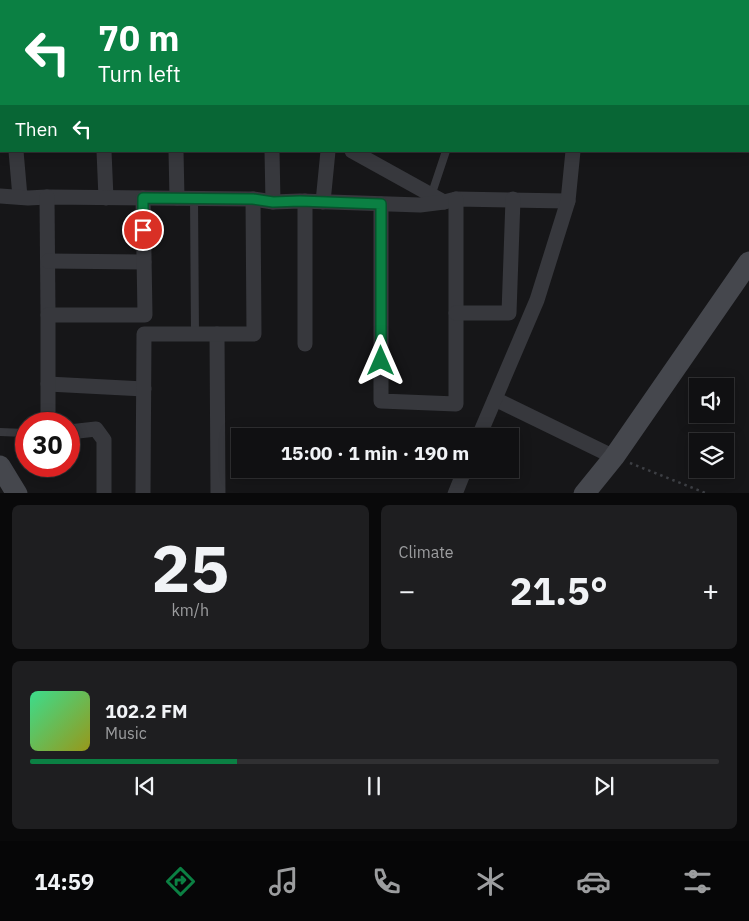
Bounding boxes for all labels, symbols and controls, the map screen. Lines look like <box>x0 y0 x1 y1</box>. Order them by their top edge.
text: 70 m <box>98 15 180 61</box>
icon: left <box>15 20 80 85</box>
text: Turn left <box>98 59 181 88</box>
icon: left <box>68 115 96 143</box>
text: Then <box>15 117 58 141</box>
pin <box>122 209 164 251</box>
icon: arrive <box>129 216 157 244</box>
position arrow <box>354 334 406 386</box>
map controls <box>689 378 734 478</box>
button: sound <box>689 378 734 423</box>
speed limit sign: 30 <box>15 412 80 477</box>
button: layers <box>689 433 734 478</box>
text: 15:00 · 1 min · 190 m <box>281 441 469 465</box>
text: 25 <box>151 525 229 610</box>
text: Climate <box>399 542 454 562</box>
text: 21.5° <box>510 566 608 615</box>
text: − <box>399 572 415 609</box>
text: + <box>702 572 719 609</box>
text: km/h <box>171 600 209 620</box>
text: 102.2 FM <box>105 699 188 723</box>
text: Music <box>105 723 147 743</box>
icon: previous <box>131 772 159 800</box>
icon: pause <box>360 772 388 800</box>
icon: next <box>590 772 618 800</box>
icon: directions <box>163 864 198 899</box>
icon: music <box>266 864 301 899</box>
icon: phone <box>369 864 404 899</box>
icon: climate <box>473 864 508 899</box>
icon: car <box>576 864 611 899</box>
icon: filters <box>680 864 715 899</box>
text: 14:59 <box>34 867 94 896</box>

